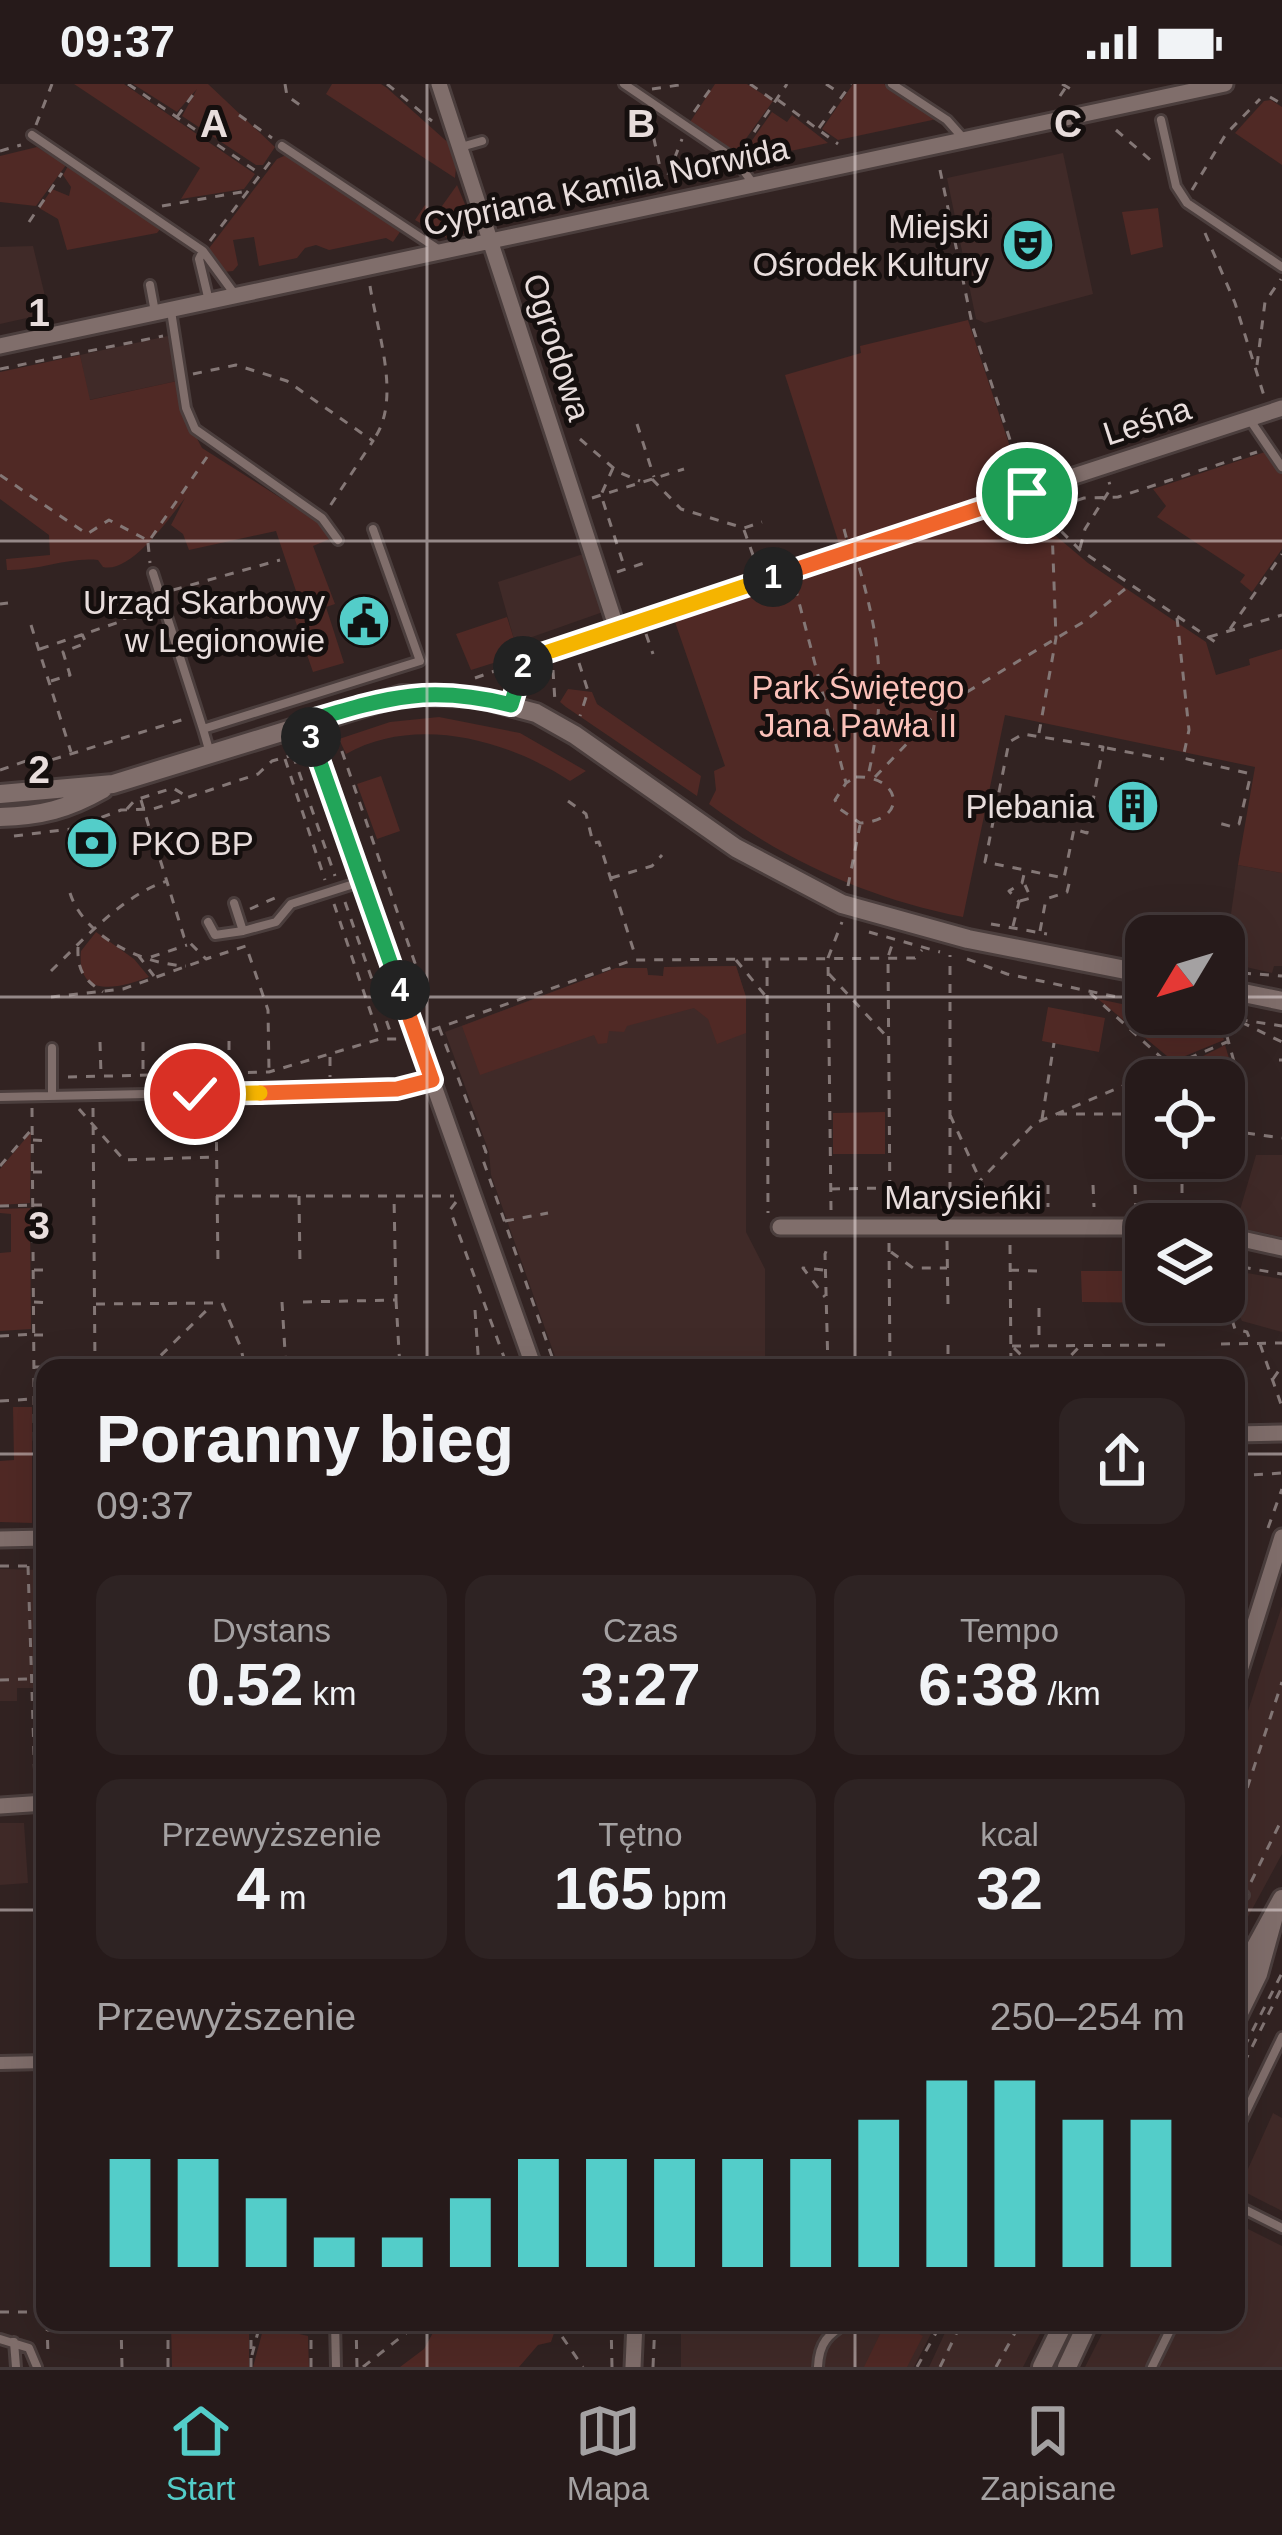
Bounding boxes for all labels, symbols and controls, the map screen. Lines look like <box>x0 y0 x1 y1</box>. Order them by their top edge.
text: 09:37 <box>60 16 175 67</box>
text: A <box>200 102 228 145</box>
text: B <box>627 102 655 145</box>
text: C <box>1054 102 1082 145</box>
street label: Cypriana Kamila Norwida <box>420 129 793 243</box>
place label: Miejski Ośrodek Kultury <box>752 208 989 283</box>
theatre icon: Miejski Ośrodek Kultury <box>1000 217 1056 273</box>
street label: Ogrodowa <box>516 269 598 426</box>
text: 1 <box>28 291 50 334</box>
street label: Leśna <box>1099 389 1196 452</box>
pin <box>976 442 1078 544</box>
icon: arrive <box>994 460 1060 526</box>
pin: 1 <box>743 547 803 607</box>
text: 1 <box>764 558 782 595</box>
place label: Urząd Skarbowy w Legionowie <box>83 584 325 659</box>
public building icon: Urząd Skarbowy w Legionowie <box>336 593 392 649</box>
pin: 2 <box>493 636 553 696</box>
text: 2 <box>514 647 532 684</box>
park label: Park Świętego Jana Pawła II <box>752 668 964 744</box>
pin: 3 <box>281 707 341 767</box>
text: 3 <box>302 718 320 755</box>
text: 2 <box>28 748 50 791</box>
building icon: Plebania <box>1105 778 1161 834</box>
place label: Plebania <box>966 788 1095 825</box>
bank icon: PKO BP <box>64 815 120 871</box>
place label: PKO BP <box>131 825 254 862</box>
north arrow <box>1125 915 1245 1035</box>
map controls <box>1125 915 1245 1323</box>
pin: 4 <box>370 960 430 1020</box>
text: 4 <box>391 971 409 1008</box>
pin <box>144 1043 246 1145</box>
button: locate <box>1125 1059 1245 1179</box>
icon: check <box>162 1061 228 1127</box>
street label: Marysieńki <box>884 1179 1042 1216</box>
button: layers <box>1125 1203 1245 1323</box>
text: 3 <box>28 1204 50 1247</box>
button: share <box>1059 1398 1185 1524</box>
text: Poranny bieg <box>96 1402 514 1476</box>
text: 09:37 <box>96 1484 194 1527</box>
text: Dystans <box>212 1612 331 1649</box>
text: Czas <box>603 1612 678 1649</box>
text: Tempo <box>960 1612 1059 1649</box>
text: 0.52 <box>187 1651 303 1718</box>
text: 3:27 <box>580 1651 701 1718</box>
text: 6:38 <box>918 1651 1038 1718</box>
text: km <box>303 1675 356 1712</box>
text: /km <box>1038 1675 1101 1712</box>
text: Przewyższenie <box>161 1816 382 1853</box>
text: Tętno <box>598 1816 683 1853</box>
text: kcal <box>980 1816 1039 1853</box>
text: 4 <box>236 1855 270 1922</box>
text: 165 <box>554 1855 654 1922</box>
text: 32 <box>976 1855 1043 1922</box>
text: m <box>270 1879 307 1916</box>
text: bpm <box>654 1879 727 1916</box>
text: Przewyższenie <box>96 1995 356 2038</box>
text: 250–254 m <box>990 1995 1185 2038</box>
tab: Start <box>166 2398 235 2508</box>
tab: Mapa <box>567 2398 649 2508</box>
tab: Zapisane <box>981 2398 1116 2508</box>

